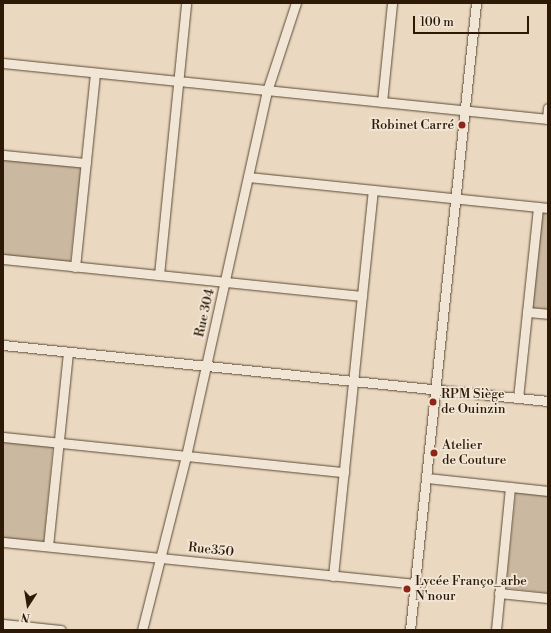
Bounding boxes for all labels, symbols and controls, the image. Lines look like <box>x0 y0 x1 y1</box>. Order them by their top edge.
scale bar <box>415 8 531 34</box>
text: 100 m <box>420 15 454 30</box>
place label: Robinet Carré <box>371 117 454 133</box>
marker: Robinet Carré <box>457 120 467 130</box>
street label: Rue 304 <box>192 287 218 339</box>
place label: RPM Siège de Ouinzin <box>441 387 506 418</box>
marker: RPM Siège de Ouinzin <box>428 397 438 407</box>
place label: Atelier de Couture <box>442 438 506 469</box>
marker: Atelier de Couture <box>429 448 439 458</box>
street label: Rue350 <box>187 540 235 560</box>
place label: Lycée Franço_arbe N'nour <box>415 574 527 605</box>
marker: Lycée Franço_arbe N'nour <box>402 584 412 594</box>
north arrow <box>8 585 48 625</box>
text: N <box>20 609 31 624</box>

